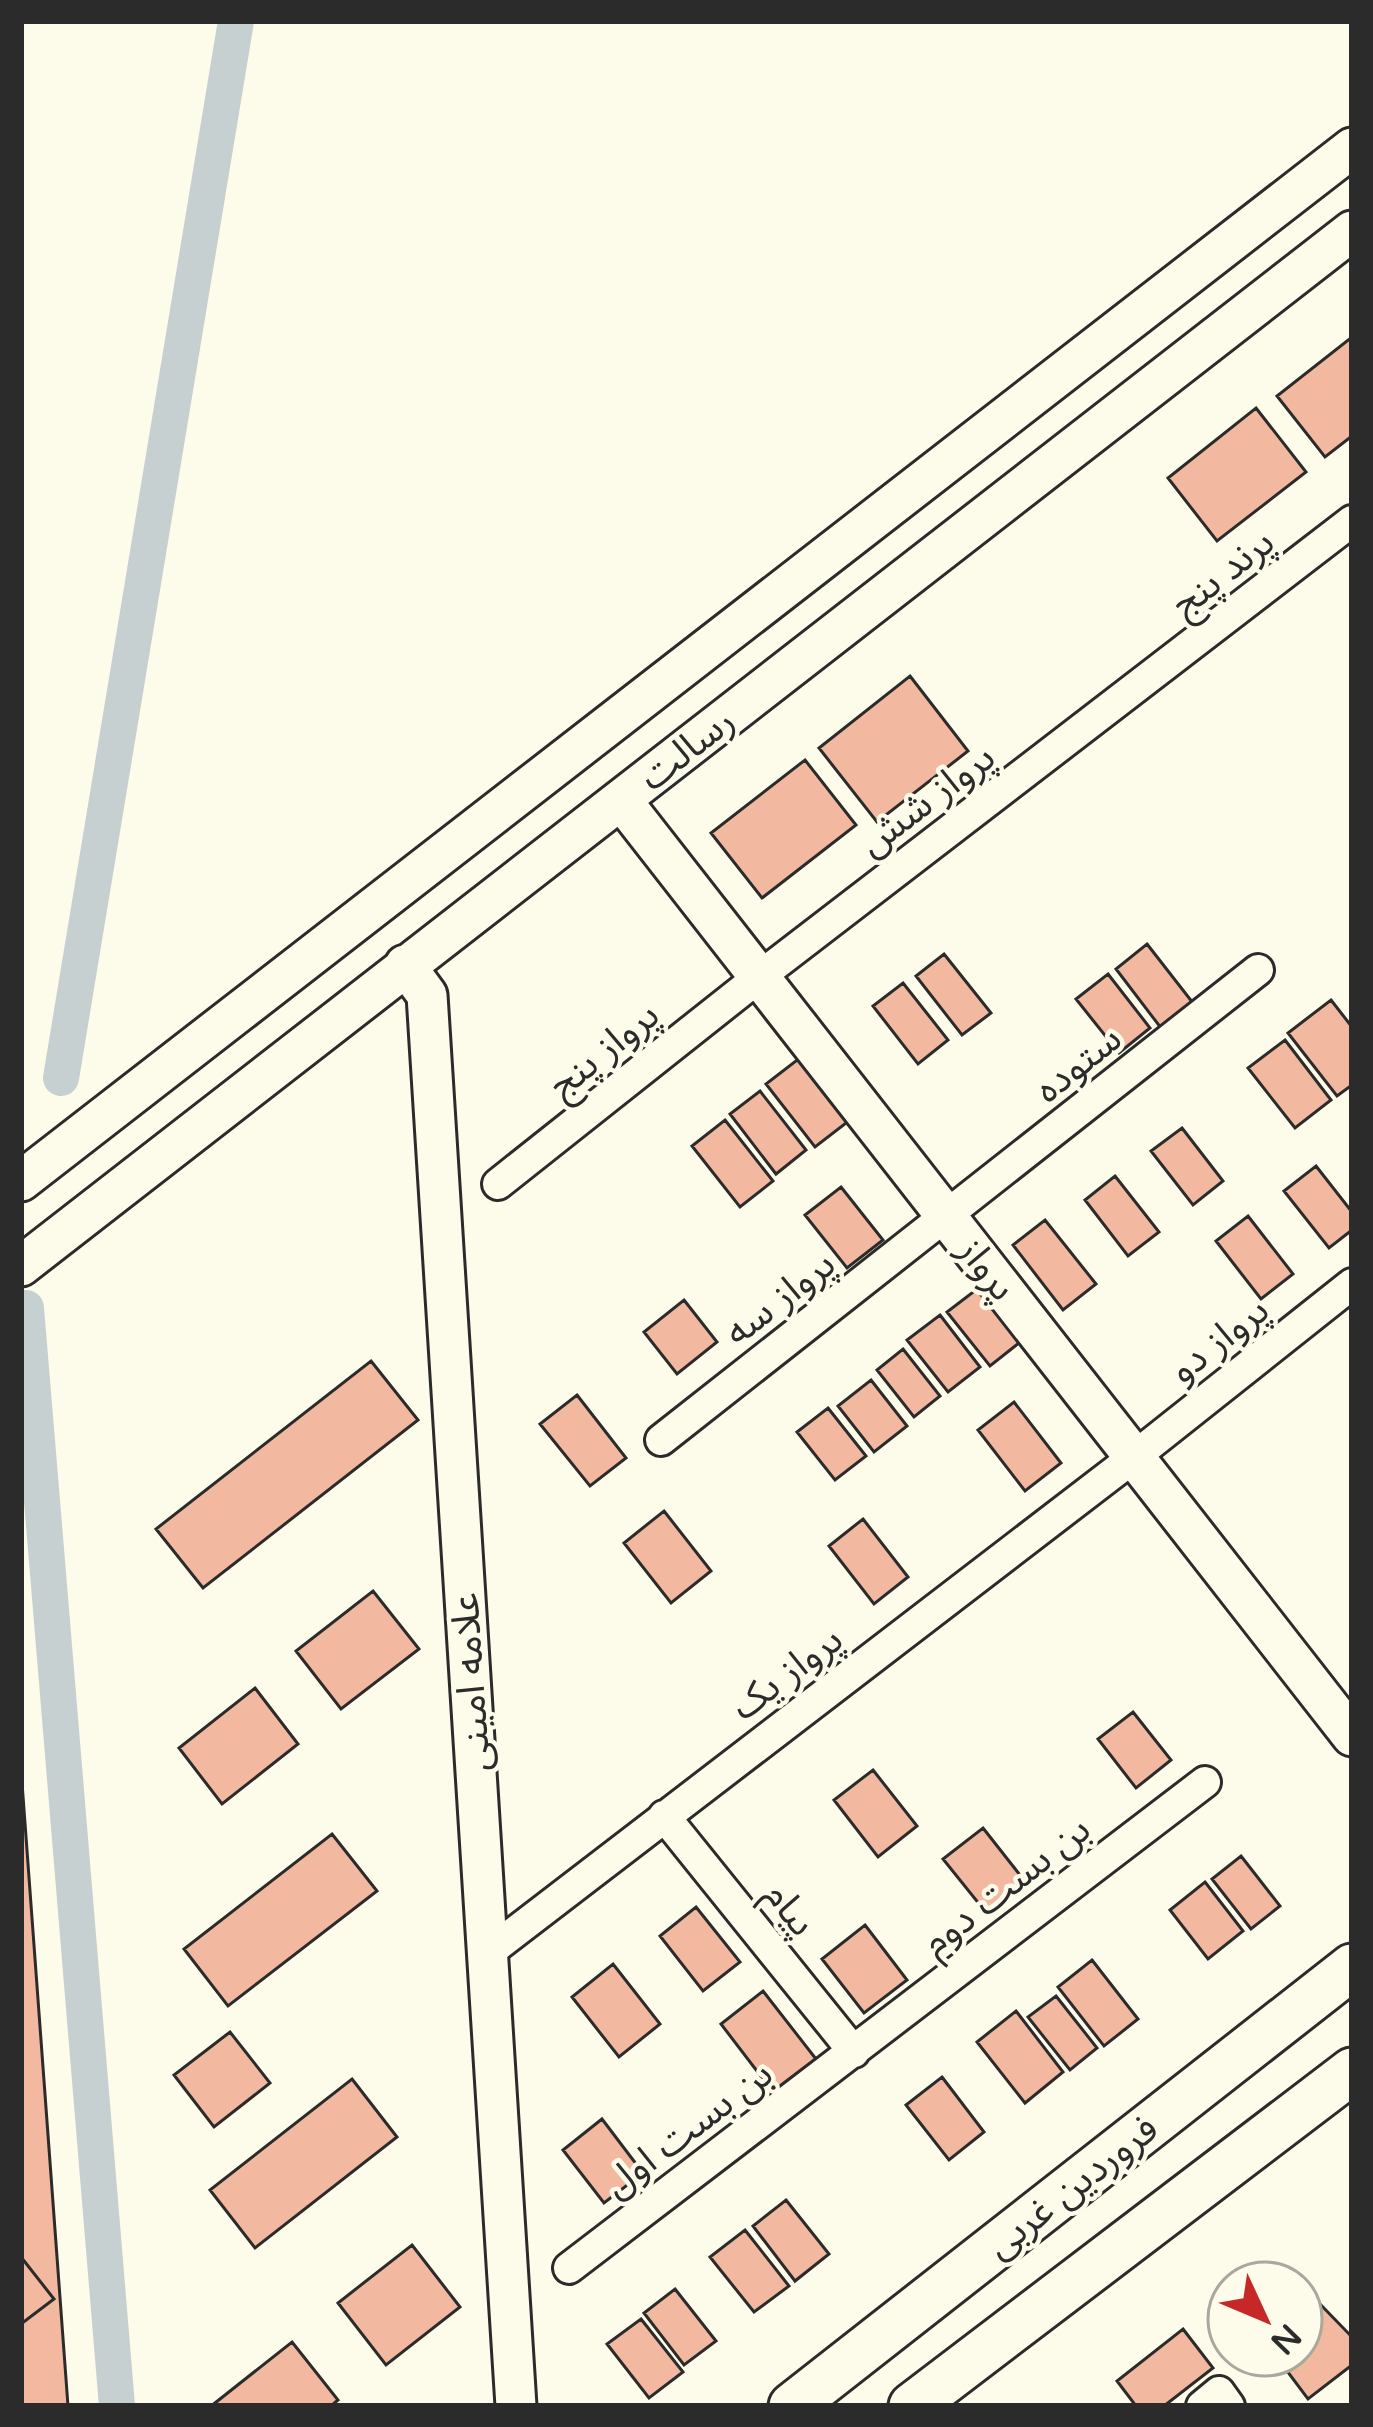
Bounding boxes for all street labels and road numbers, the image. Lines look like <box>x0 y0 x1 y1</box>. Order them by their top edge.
street label: پرند پنج <box>1162 518 1287 632</box>
street label: رسالت <box>630 697 744 801</box>
street label: پرواز شش <box>850 734 1005 867</box>
street label: پرواز پنج <box>539 991 672 1113</box>
street label: ستوده <box>1025 1015 1131 1113</box>
street label: پرواز <box>946 1227 1026 1311</box>
street label: پرواز سه <box>715 1240 846 1357</box>
street label: پرواز دو <box>1159 1286 1279 1395</box>
street label: علامه امینی <box>441 1591 501 1773</box>
street label: پرواز یک <box>722 1616 853 1731</box>
street label: بن بست دوم <box>913 1806 1103 1970</box>
street label: پیام <box>750 1872 826 1949</box>
street label: بن بست اول <box>594 2050 782 2208</box>
street label: فروردین غربی <box>977 2105 1167 2269</box>

